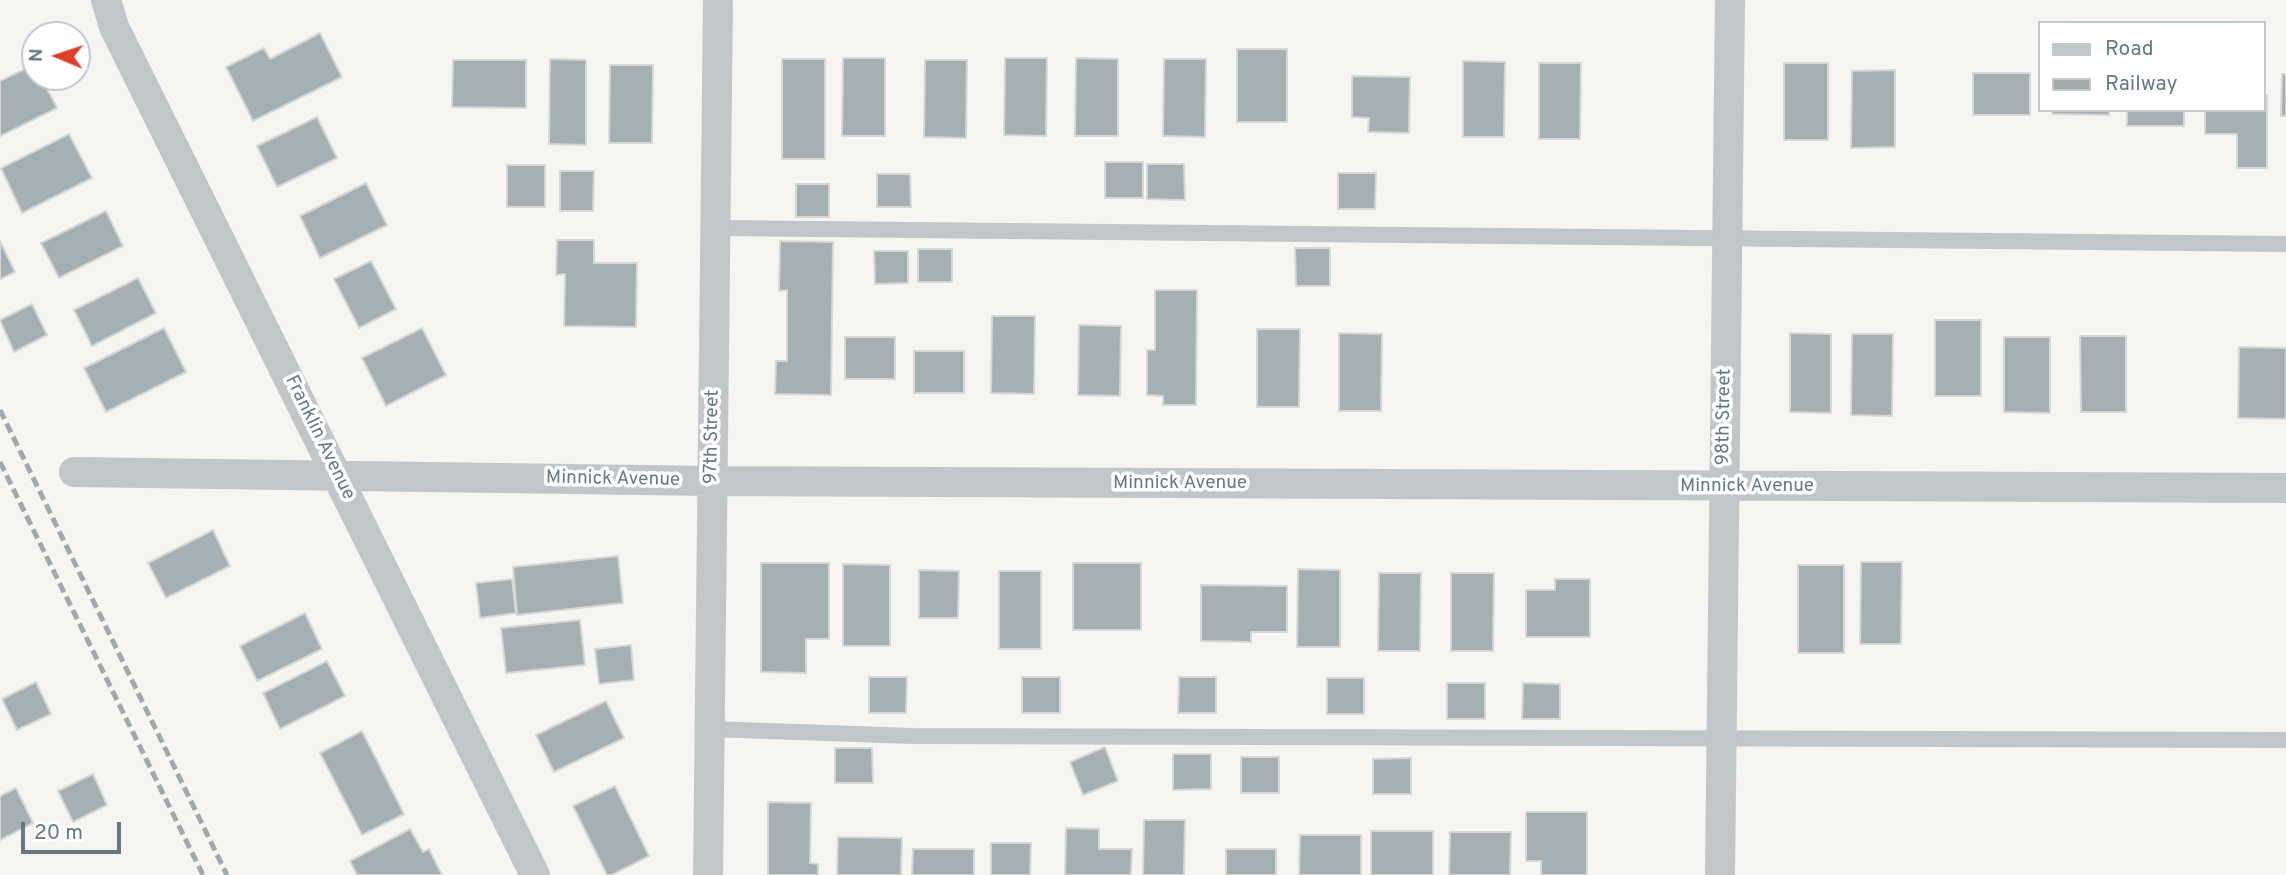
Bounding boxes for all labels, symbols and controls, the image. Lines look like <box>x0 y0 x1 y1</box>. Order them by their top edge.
north arrow <box>21 21 91 91</box>
legend <box>2038 21 2265 112</box>
text: Road <box>2105 36 2154 63</box>
text: N <box>25 48 49 63</box>
text: Railway <box>2105 71 2178 98</box>
street label: 98th Street <box>1713 368 1737 466</box>
street label: Franklin Avenue <box>279 372 359 504</box>
street label: 97th Street <box>701 390 725 484</box>
street label: Minnick Avenue <box>546 467 680 493</box>
street label: Minnick Avenue <box>1113 473 1247 495</box>
street label: Minnick Avenue <box>1680 476 1814 498</box>
scale bar <box>24 808 124 852</box>
text: 20 m <box>34 820 83 847</box>

